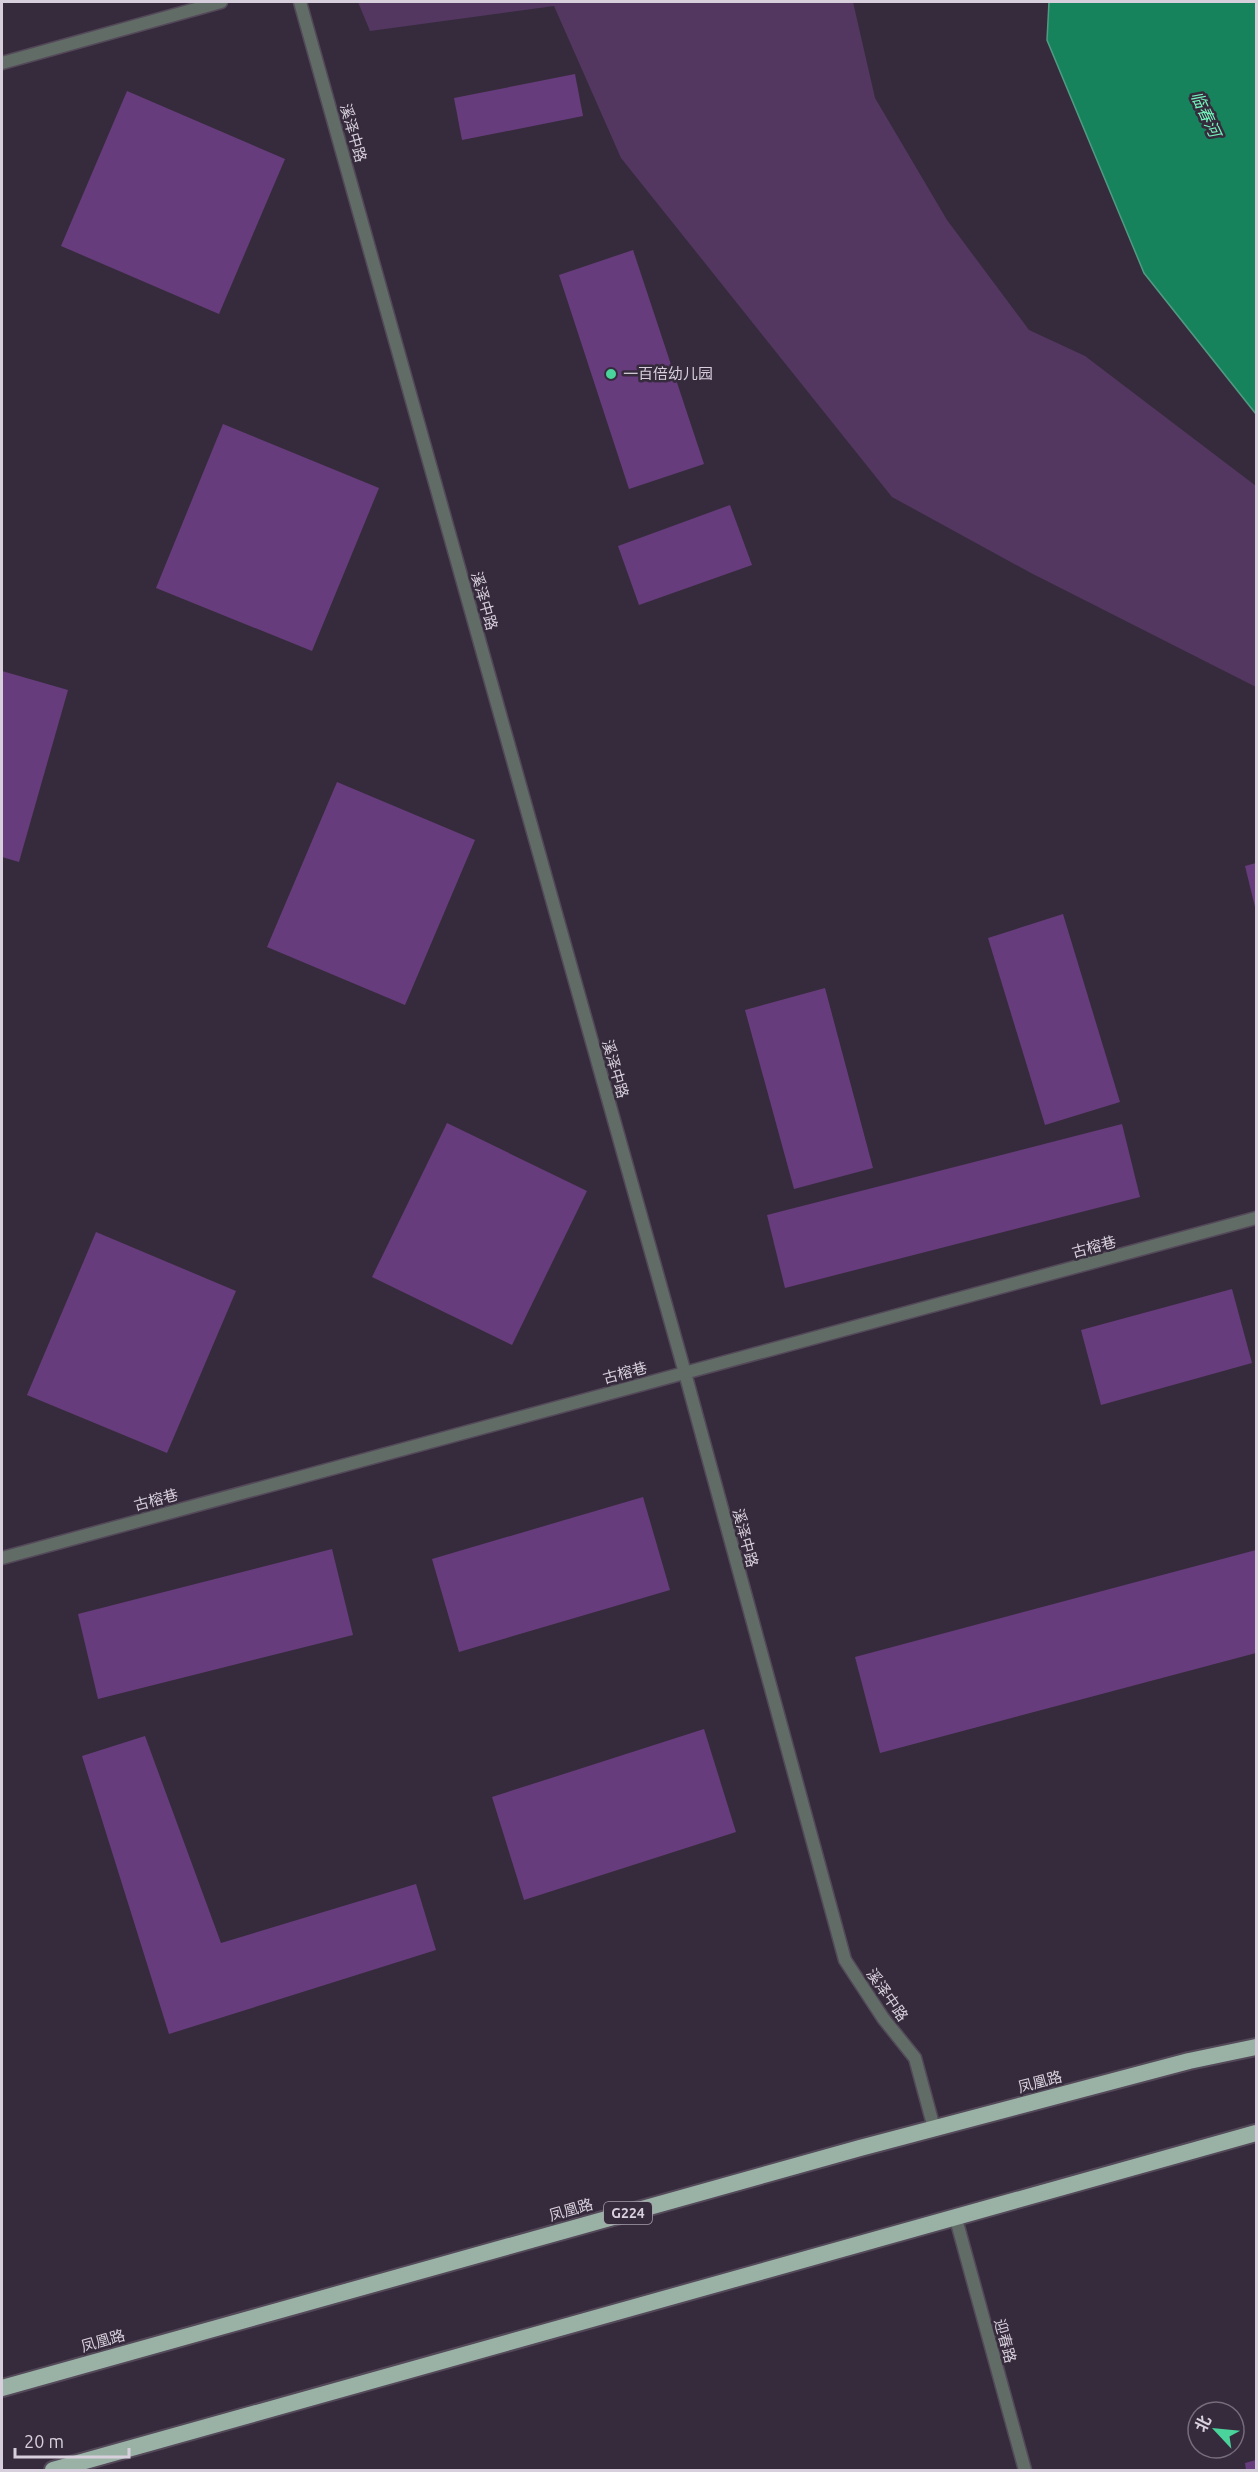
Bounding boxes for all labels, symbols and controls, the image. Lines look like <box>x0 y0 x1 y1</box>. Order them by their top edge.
water label: 临春河 <box>1188 88 1226 142</box>
street label: 溪泽中路 <box>337 102 370 164</box>
place label: 一百倍幼儿园 <box>623 365 713 382</box>
marker: 一百倍幼儿园 <box>604 367 618 381</box>
street label: 溪泽中路 <box>468 570 501 632</box>
street label: 溪泽中路 <box>599 1038 632 1100</box>
street label: 古榕巷 <box>1070 1232 1118 1261</box>
street label: 古榕巷 <box>601 1358 649 1387</box>
street label: 古榕巷 <box>132 1485 180 1514</box>
street label: 溪泽中路 <box>730 1507 761 1569</box>
street label: 溪泽中路 <box>863 1965 912 2024</box>
street label: 凤凰路 <box>1016 2067 1064 2096</box>
street label: 凤凰路 <box>547 2195 595 2224</box>
road number: G224 <box>604 2202 652 2224</box>
street label: 迎春路 <box>991 2317 1020 2365</box>
street label: 凤凰路 <box>79 2326 127 2355</box>
north arrow <box>1186 2400 1246 2460</box>
text: 北 <box>1191 2412 1214 2435</box>
scale bar <box>15 2421 129 2459</box>
text: 20 m <box>24 2431 64 2451</box>

